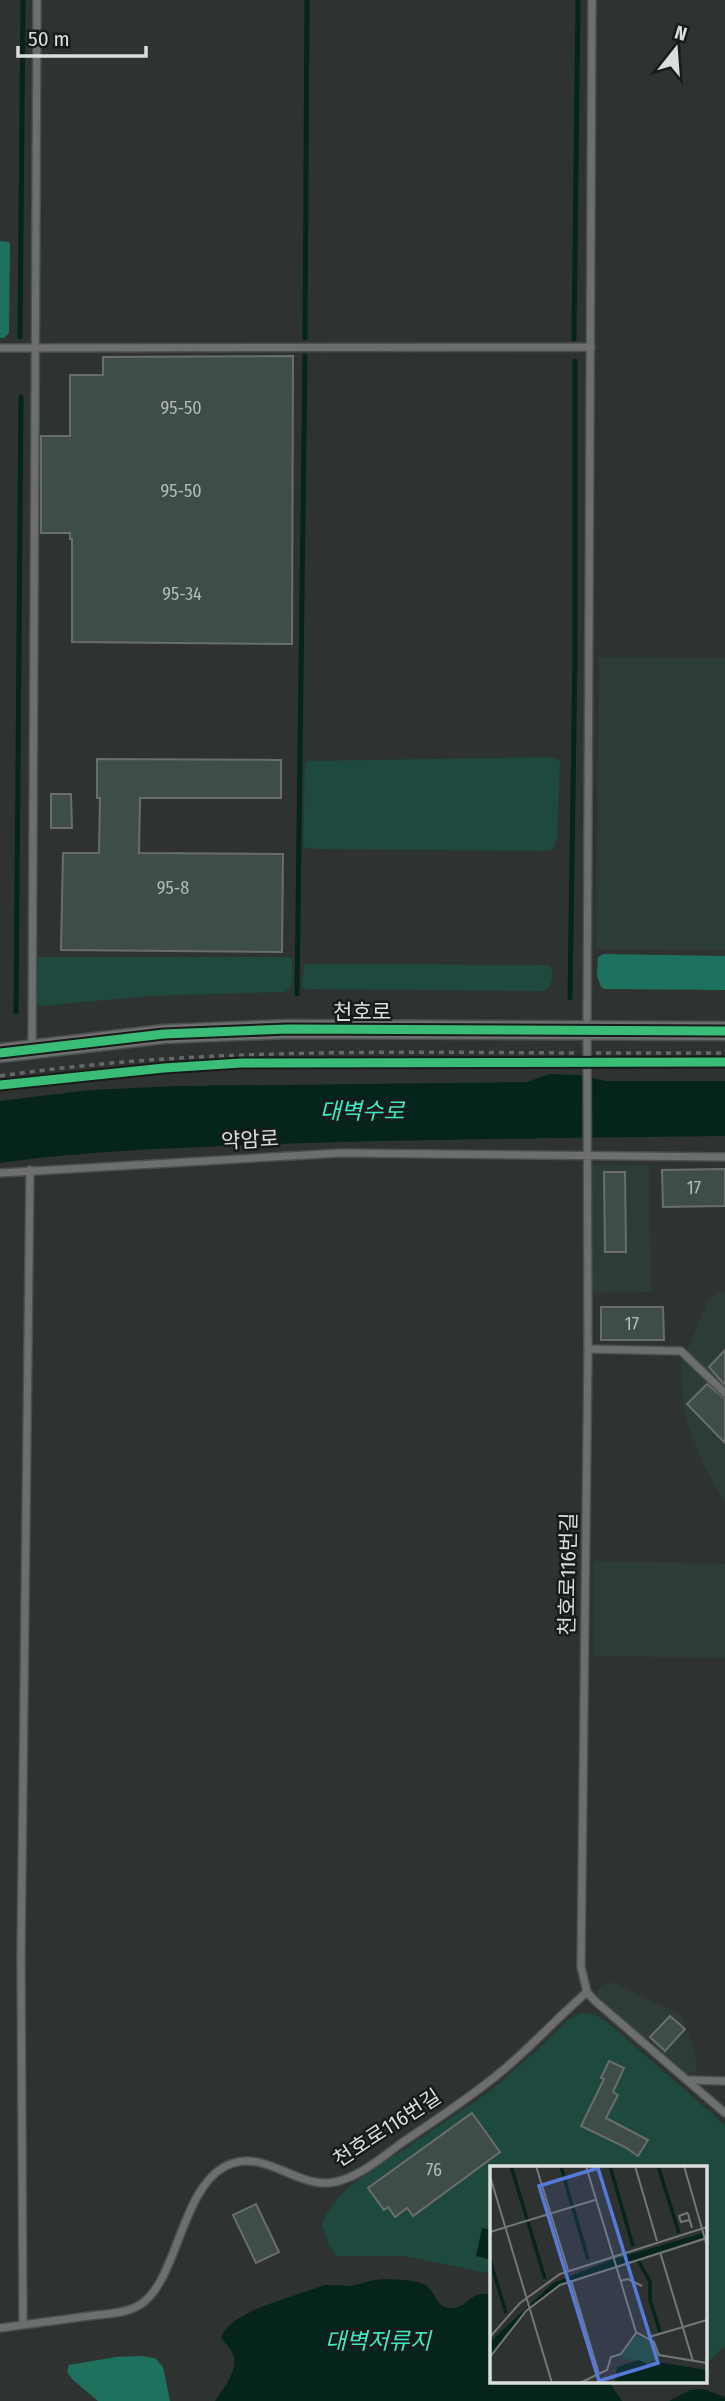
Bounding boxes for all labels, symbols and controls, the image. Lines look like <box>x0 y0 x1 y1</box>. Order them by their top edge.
scale bar <box>18 14 145 58</box>
north arrow <box>641 14 711 84</box>
text: N <box>672 21 690 46</box>
text: 50 m <box>28 26 70 52</box>
house number: 95-50 <box>160 397 202 419</box>
house number: 95-50 <box>160 480 202 502</box>
house number: 95-34 <box>162 583 202 605</box>
house number: 95-8 <box>157 877 189 899</box>
street label: 천호로 <box>333 999 391 1025</box>
water label: 대벽수로 <box>320 1097 406 1125</box>
street label: 약암로 <box>220 1126 280 1154</box>
house number: 17 <box>687 1177 701 1199</box>
house number: 17 <box>625 1313 639 1335</box>
street label: 천호로116번길 <box>554 1512 582 1636</box>
street label: 천호로116번길 <box>328 2084 446 2172</box>
house number: 76 <box>426 2159 442 2181</box>
inset map <box>490 2166 708 2384</box>
water label: 대벽저류지 <box>325 2327 433 2355</box>

